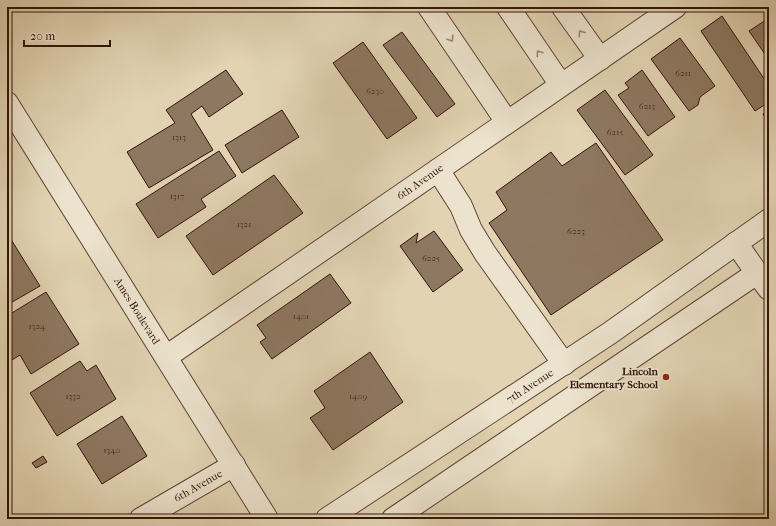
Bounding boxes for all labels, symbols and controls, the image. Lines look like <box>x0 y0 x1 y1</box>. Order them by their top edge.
scale bar <box>24 22 110 48</box>
text: 20 m <box>30 29 55 43</box>
one-way arrow <box>579 30 586 37</box>
one-way arrow <box>446 35 454 42</box>
one-way arrow <box>536 50 544 57</box>
house number: 6211 <box>675 68 691 78</box>
house number: 6230 <box>366 86 384 96</box>
house number: 6213 <box>639 101 656 111</box>
house number: 6215 <box>607 127 623 137</box>
house number: 1313 <box>172 132 186 142</box>
street label: 6th Avenue <box>394 161 446 203</box>
house number: 1317 <box>170 191 185 201</box>
house number: 1321 <box>237 219 251 229</box>
house number: 6223 <box>567 226 585 236</box>
house number: 6225 <box>422 253 440 263</box>
street label: Ames Boulevard <box>111 274 163 348</box>
house number: 1401 <box>293 311 309 321</box>
house number: 1324 <box>29 321 46 331</box>
place label: Lincoln Elementary School <box>569 365 659 391</box>
street label: 7th Avenue <box>504 366 556 406</box>
marker: Lincoln Elementary School <box>661 372 671 382</box>
house number: 1332 <box>65 391 81 401</box>
house number: 1409 <box>349 391 367 401</box>
house number: 1340 <box>103 445 121 455</box>
street label: 6th Avenue <box>171 467 225 505</box>

